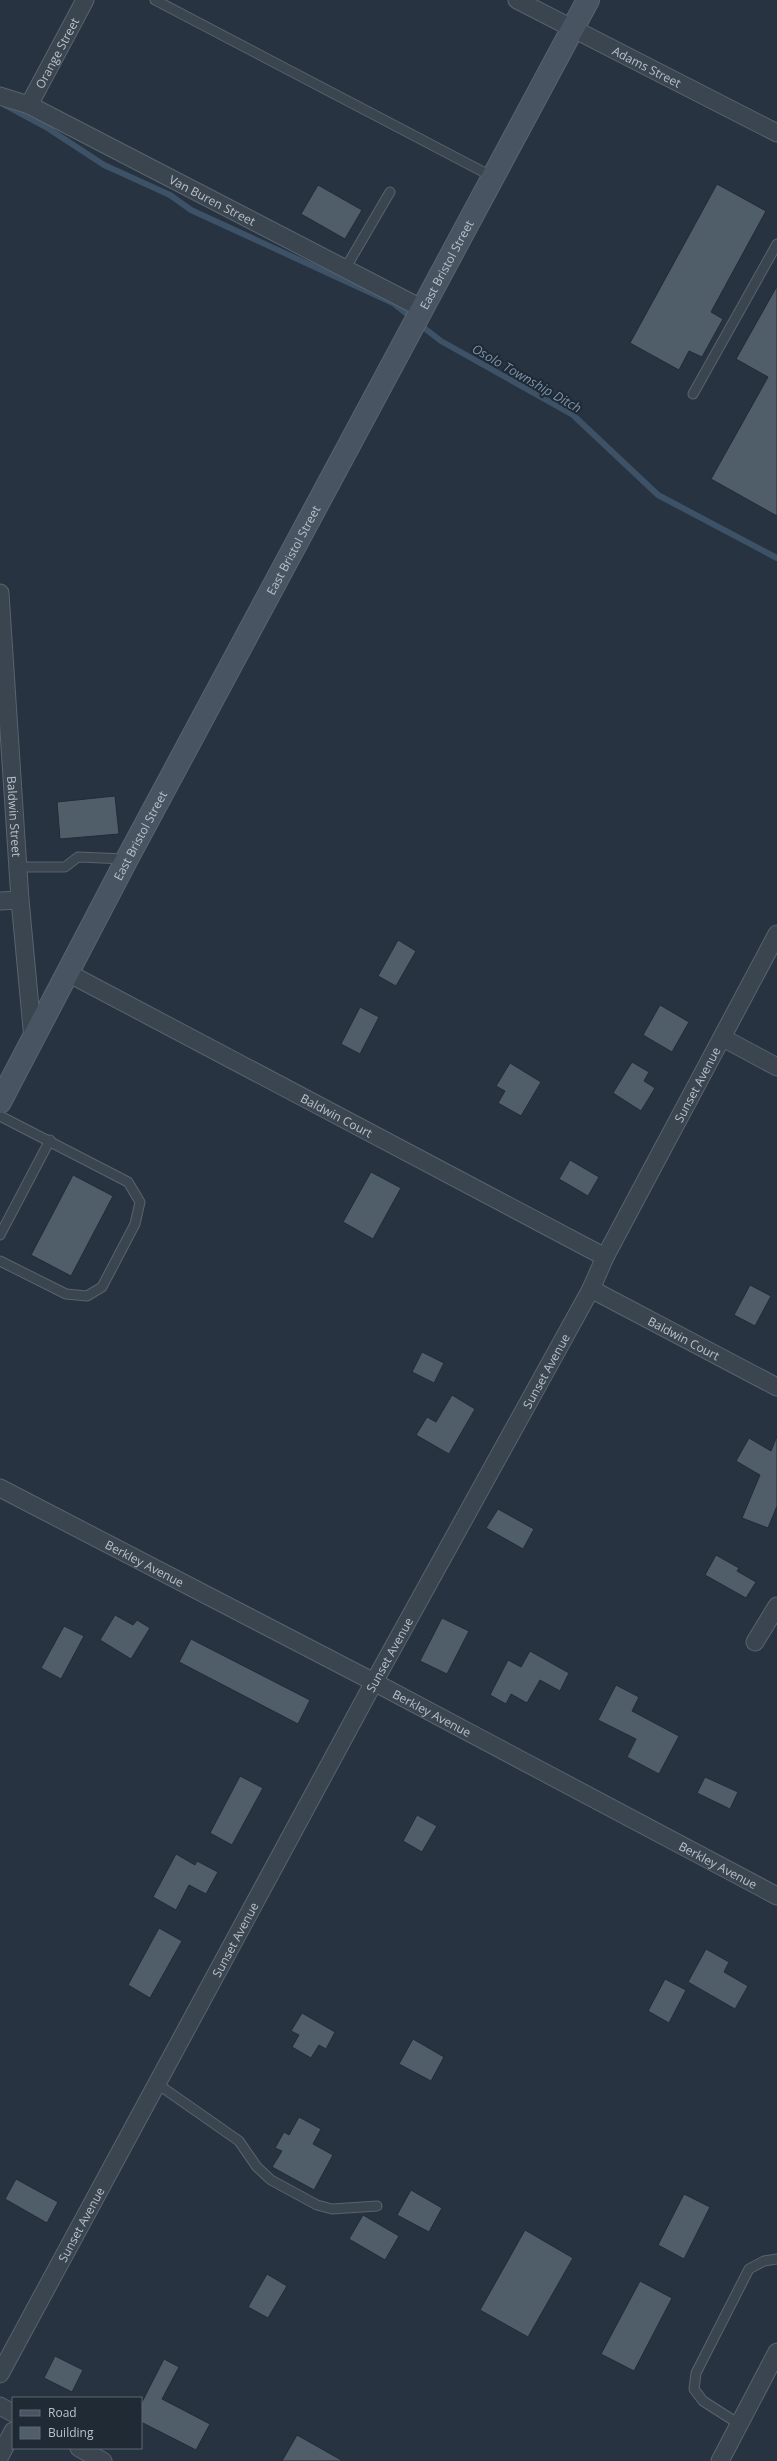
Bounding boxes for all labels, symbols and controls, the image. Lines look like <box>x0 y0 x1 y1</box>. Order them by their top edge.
street label: Orange Street <box>31 14 83 91</box>
street label: Adams Street <box>610 42 684 91</box>
street label: Van Buren Street <box>166 171 259 229</box>
street label: East Bristol Street <box>415 217 477 312</box>
water label: Osolo Township Ditch <box>469 339 585 417</box>
street label: East Bristol Street <box>262 502 324 598</box>
street label: Baldwin Street <box>3 775 26 858</box>
street label: East Bristol Street <box>109 788 171 883</box>
street label: Sunset Avenue <box>670 1044 724 1125</box>
street label: Baldwin Court <box>298 1089 376 1141</box>
street label: Baldwin Court <box>645 1312 723 1364</box>
street label: Sunset Avenue <box>518 1330 573 1411</box>
street label: Berkley Avenue <box>102 1536 187 1591</box>
street label: Sunset Avenue <box>362 1614 417 1695</box>
street label: Berkley Avenue <box>390 1685 474 1741</box>
street label: Berkley Avenue <box>676 1837 761 1893</box>
street label: Sunset Avenue <box>208 1899 262 1980</box>
street label: Sunset Avenue <box>54 2184 108 2265</box>
legend <box>12 2397 142 2449</box>
text: Road <box>48 2404 77 2421</box>
text: Building <box>48 2424 94 2441</box>

